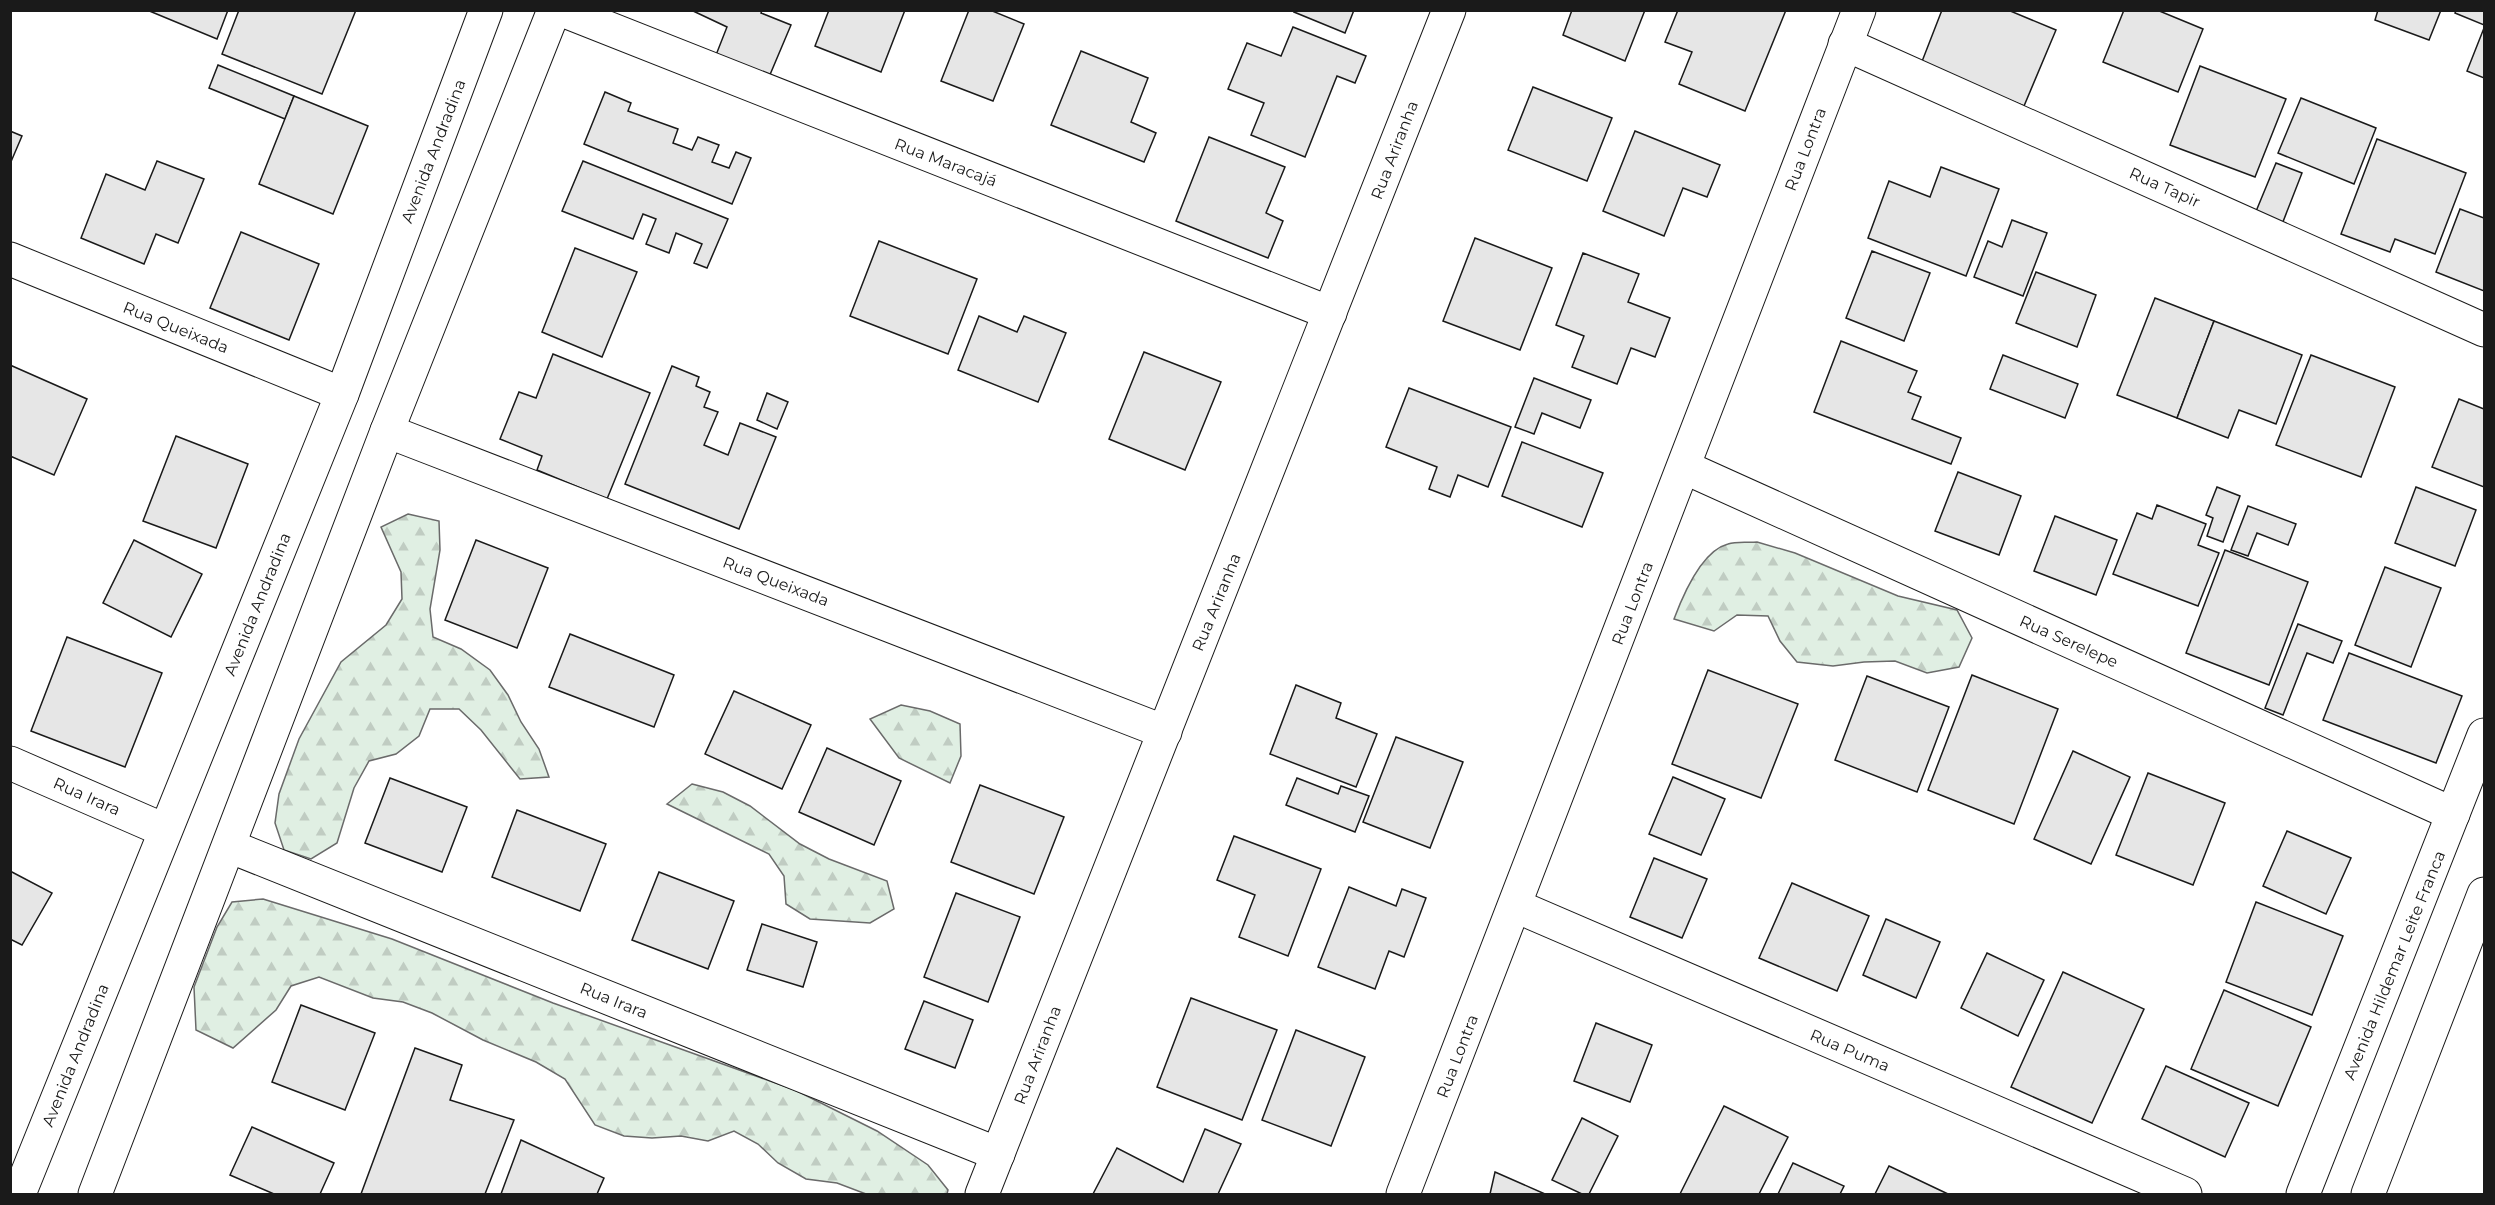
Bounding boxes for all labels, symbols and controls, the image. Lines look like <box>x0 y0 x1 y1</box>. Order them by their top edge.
street label: Avenida Andradina <box>397 77 470 226</box>
street label: Rua Ariranha <box>1367 98 1422 202</box>
street label: Rua Lontra <box>1781 105 1830 194</box>
street label: Rua Maracajá <box>892 134 1000 191</box>
street label: Rua Tapir <box>2126 163 2203 212</box>
street label: Rua Queixada <box>120 298 231 357</box>
street label: Avenida Andradina <box>220 530 295 678</box>
street label: Rua Ariranha <box>1188 550 1245 654</box>
street label: Rua Queixada <box>720 552 832 610</box>
street label: Rua Lontra <box>1608 559 1657 648</box>
street label: Rua Serelepe <box>2017 611 2121 672</box>
street label: Rua Irara <box>50 773 123 820</box>
street label: Avenida Hildemar Leite Franca <box>2340 848 2449 1083</box>
street label: Rua Irara <box>577 978 650 1023</box>
street label: Avenida Andradina <box>38 981 113 1129</box>
street label: Rua Ariranha <box>1010 1003 1065 1107</box>
street label: Rua Lontra <box>1433 1012 1482 1101</box>
street label: Rua Puma <box>1807 1025 1892 1076</box>

